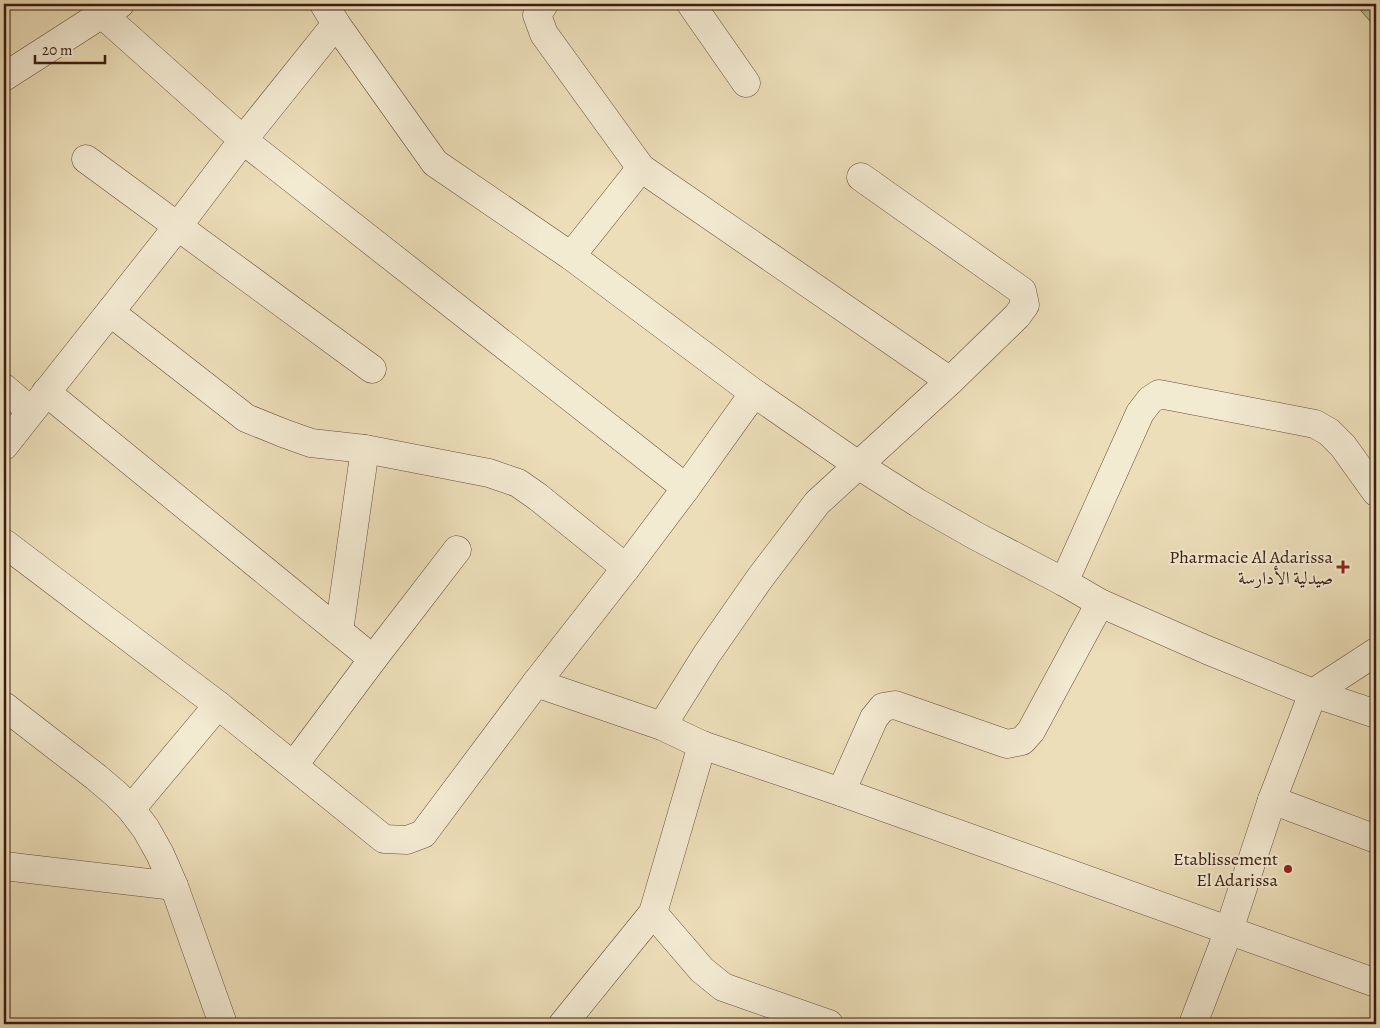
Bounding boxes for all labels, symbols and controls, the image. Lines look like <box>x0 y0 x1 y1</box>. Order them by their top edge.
scale bar <box>35 32 105 64</box>
text: 20 m <box>42 40 73 60</box>
place label: Pharmacie Al Adarissa صيدلية الأدارسة <box>1169 545 1334 590</box>
marker: Pharmacie Al Adarissa صيدلية الأدارسة <box>1337 561 1349 573</box>
place label: Etablissement El Adarissa <box>1173 847 1279 892</box>
marker: Etablissement El Adarissa <box>1282 863 1294 875</box>

